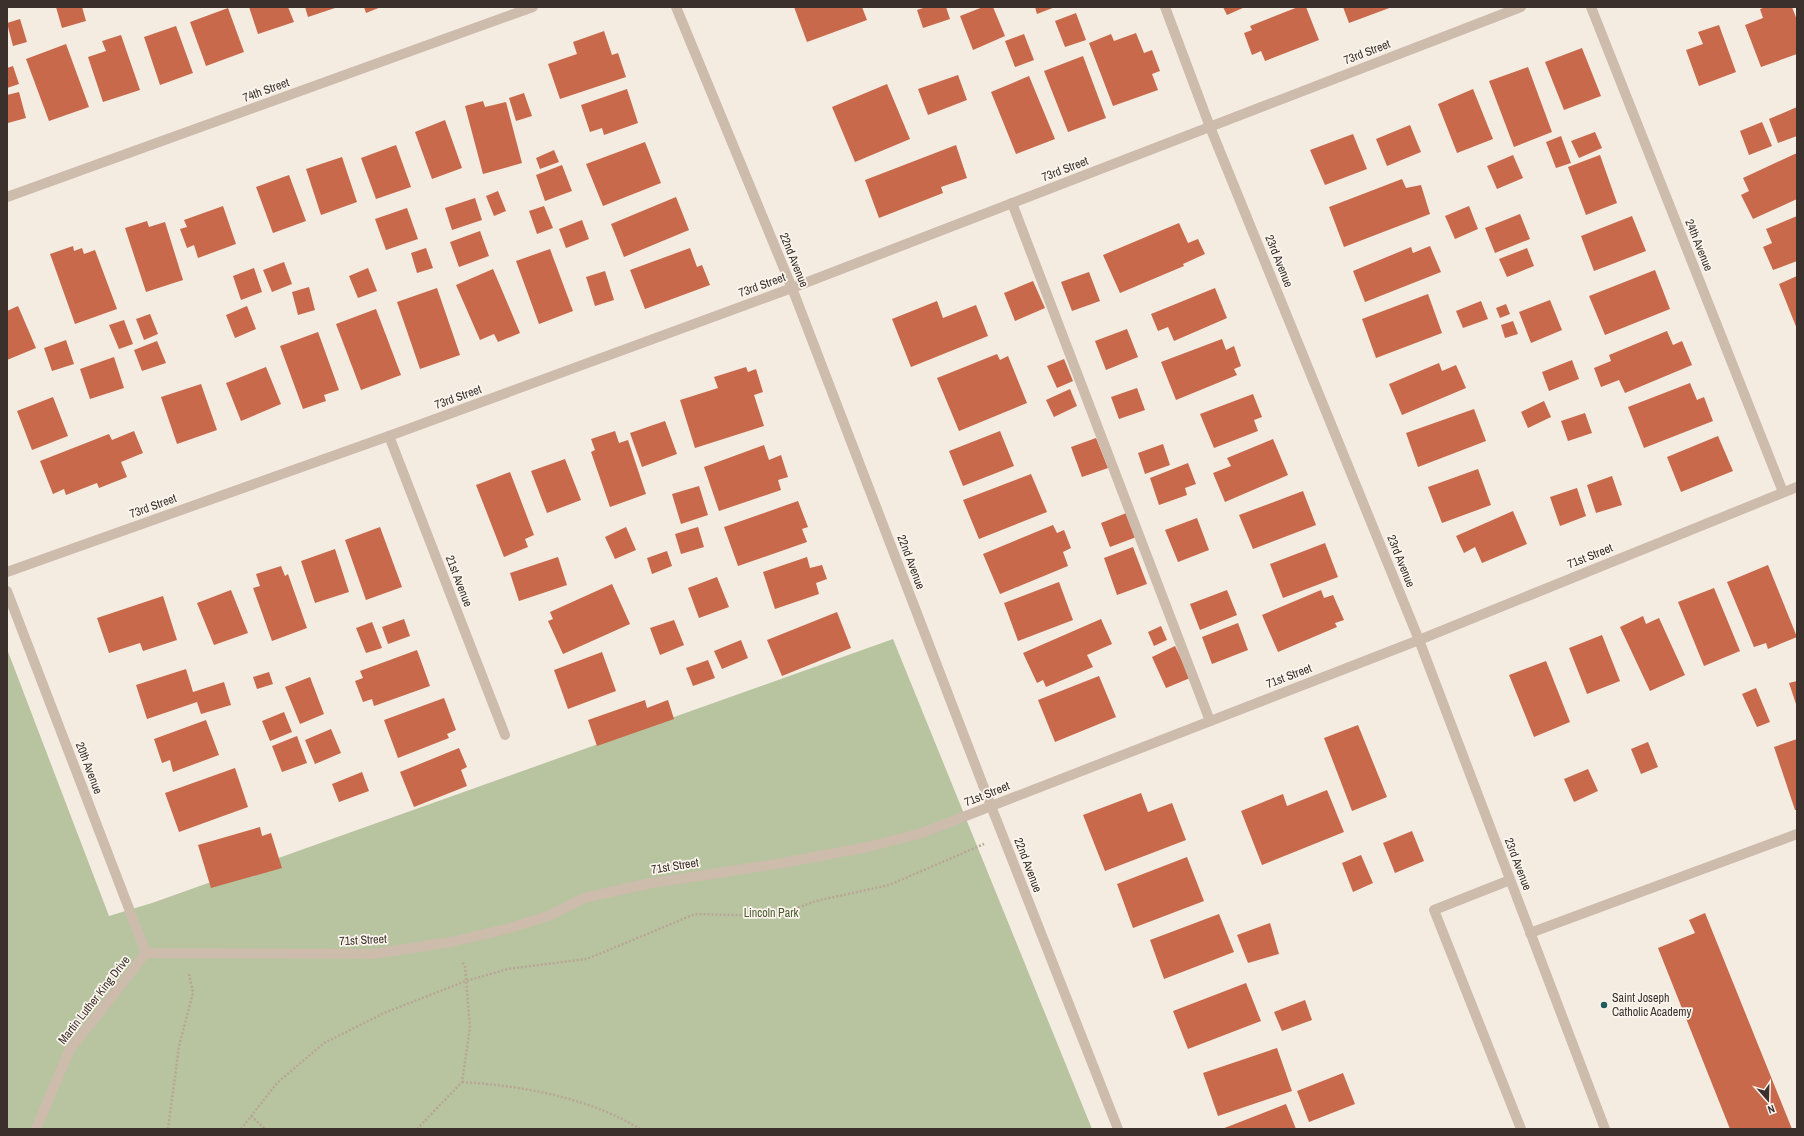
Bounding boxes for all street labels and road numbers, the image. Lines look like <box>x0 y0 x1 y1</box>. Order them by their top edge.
street label: 73rd Street <box>1341 36 1393 68</box>
street label: 74th Street <box>241 74 292 106</box>
street label: 73rd Street <box>1039 153 1091 185</box>
street label: 24th Avenue <box>1681 217 1717 273</box>
street label: 22nd Avenue <box>776 230 812 290</box>
street label: 23rd Avenue <box>1261 232 1297 290</box>
street label: 73rd Street <box>736 269 788 301</box>
street label: 73rd Street <box>432 381 484 413</box>
street label: 73rd Street <box>127 490 179 522</box>
street label: 22nd Avenue <box>893 532 929 592</box>
street label: 23rd Avenue <box>1383 532 1419 590</box>
street label: 71st Street <box>1565 540 1615 572</box>
street label: 21st Avenue <box>442 553 476 609</box>
street label: 71st Street <box>1264 660 1314 692</box>
street label: 20th Avenue <box>72 740 106 796</box>
street label: 71st Street <box>962 778 1012 810</box>
street label: 22nd Avenue <box>1010 835 1046 895</box>
street label: 23rd Avenue <box>1501 835 1535 893</box>
street label: 71st Street <box>650 854 700 878</box>
street label: 71st Street <box>339 931 387 949</box>
street label: Martin Luther King Drive <box>55 953 133 1047</box>

